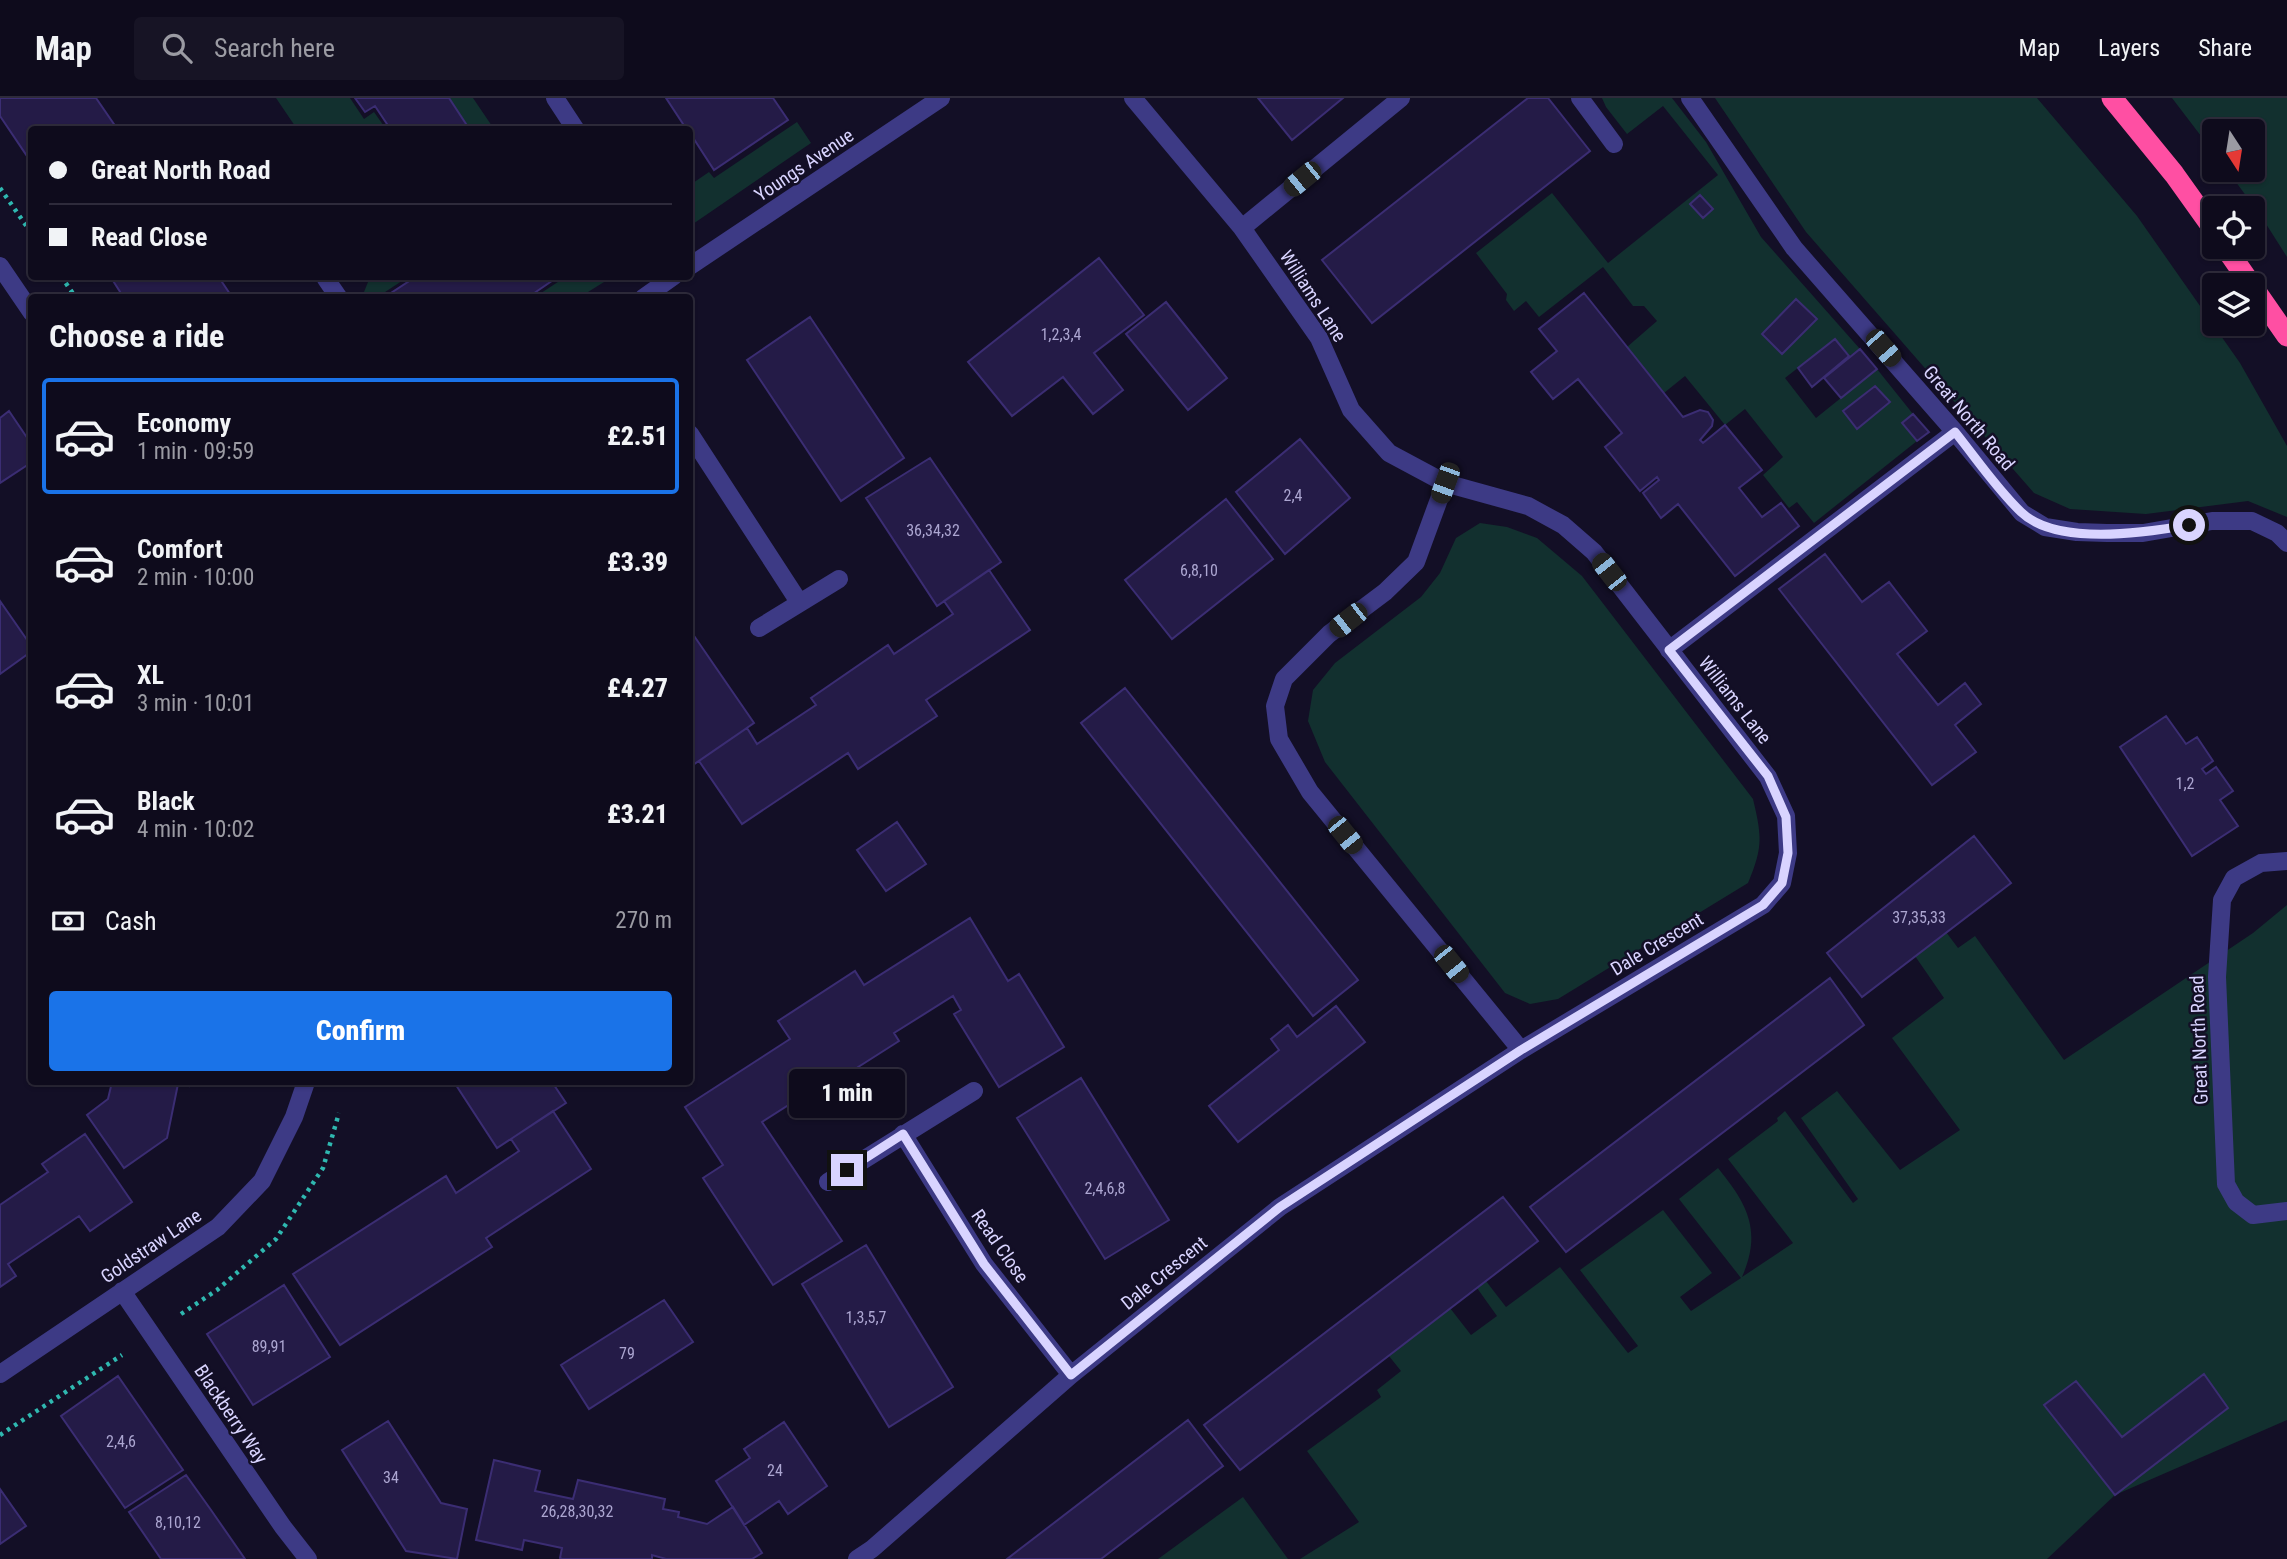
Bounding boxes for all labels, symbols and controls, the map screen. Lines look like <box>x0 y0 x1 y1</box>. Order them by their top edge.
search box <box>134 17 624 80</box>
text: Map <box>35 29 92 68</box>
icon: search <box>158 29 196 67</box>
text: Search here <box>214 33 335 63</box>
text: Map <box>2019 34 2060 62</box>
text: Layers <box>2098 34 2160 62</box>
text: Share <box>2198 34 2252 62</box>
north arrow <box>2202 119 2264 182</box>
map controls <box>2202 119 2265 336</box>
street label: Youngs Avenue <box>750 123 858 207</box>
text: Great North Road <box>91 155 271 185</box>
car <box>1280 158 1325 200</box>
button: locate <box>2202 196 2265 259</box>
text: Read Close <box>91 222 208 252</box>
street label: Williams Lane <box>1275 246 1351 346</box>
button: layers <box>2202 273 2265 336</box>
text: Choose a ride <box>49 317 224 355</box>
house number: 1,2,3,4 <box>1040 325 1082 344</box>
car <box>1862 325 1905 371</box>
street label: Great North Road <box>1919 361 2019 475</box>
icon: car <box>53 405 116 468</box>
text: Economy <box>137 408 231 438</box>
text: £2.51 <box>607 421 668 451</box>
text: 1 min · 09:59 <box>137 438 254 465</box>
car <box>1428 460 1463 506</box>
house number: 2,4 <box>1284 486 1303 505</box>
route start <box>2173 509 2205 541</box>
house number: 36,34,32 <box>906 521 960 540</box>
icon: car <box>53 531 116 594</box>
text: Comfort <box>137 534 223 564</box>
text: £3.39 <box>607 547 668 577</box>
car <box>1588 549 1631 595</box>
house number: 6,8,10 <box>1180 561 1218 580</box>
text: 2 min · 10:00 <box>137 564 254 591</box>
car <box>1325 599 1372 641</box>
street label: Williams Lane <box>1694 652 1776 748</box>
icon: car <box>53 657 116 720</box>
text: XL <box>137 660 164 690</box>
text: £4.27 <box>607 673 668 703</box>
text: 3 min · 10:01 <box>137 690 254 717</box>
house number: 1,2 <box>2176 774 2195 793</box>
icon: car <box>53 783 116 846</box>
text: Black <box>137 786 195 816</box>
text: £3.21 <box>607 799 668 829</box>
car <box>1324 812 1367 858</box>
text: 4 min · 10:02 <box>137 816 254 843</box>
icon: cash <box>49 902 87 940</box>
text: Cash <box>105 906 157 936</box>
text: 270 m <box>615 907 672 934</box>
street label: Dale Crescent <box>1606 907 1708 981</box>
house number: 37,35,33 <box>1892 908 1946 927</box>
car <box>1430 941 1473 987</box>
street label: Great North Road <box>2185 975 2213 1105</box>
button: Confirm <box>49 991 672 1071</box>
callout: 1 min <box>789 1068 905 1118</box>
text: 1 min <box>821 1080 873 1107</box>
route end <box>831 1154 863 1186</box>
house number: 2,4,6,8 <box>1084 1179 1126 1198</box>
street label: Goldstraw Lane <box>96 1204 206 1288</box>
street label: Read Close <box>966 1205 1034 1287</box>
street label: Dale Crescent <box>1116 1231 1212 1315</box>
house number: 1,3,5,7 <box>845 1308 887 1327</box>
house number: 89,91 <box>252 1337 286 1356</box>
house number: 79 <box>619 1344 635 1363</box>
street label: Blackberry Way <box>189 1360 273 1468</box>
house number: 2,4,6 <box>106 1432 136 1451</box>
house number: 24 <box>767 1461 783 1480</box>
house number: 34 <box>383 1468 399 1487</box>
house number: 26,28,30,32 <box>541 1502 613 1521</box>
house number: 8,10,12 <box>155 1513 201 1532</box>

